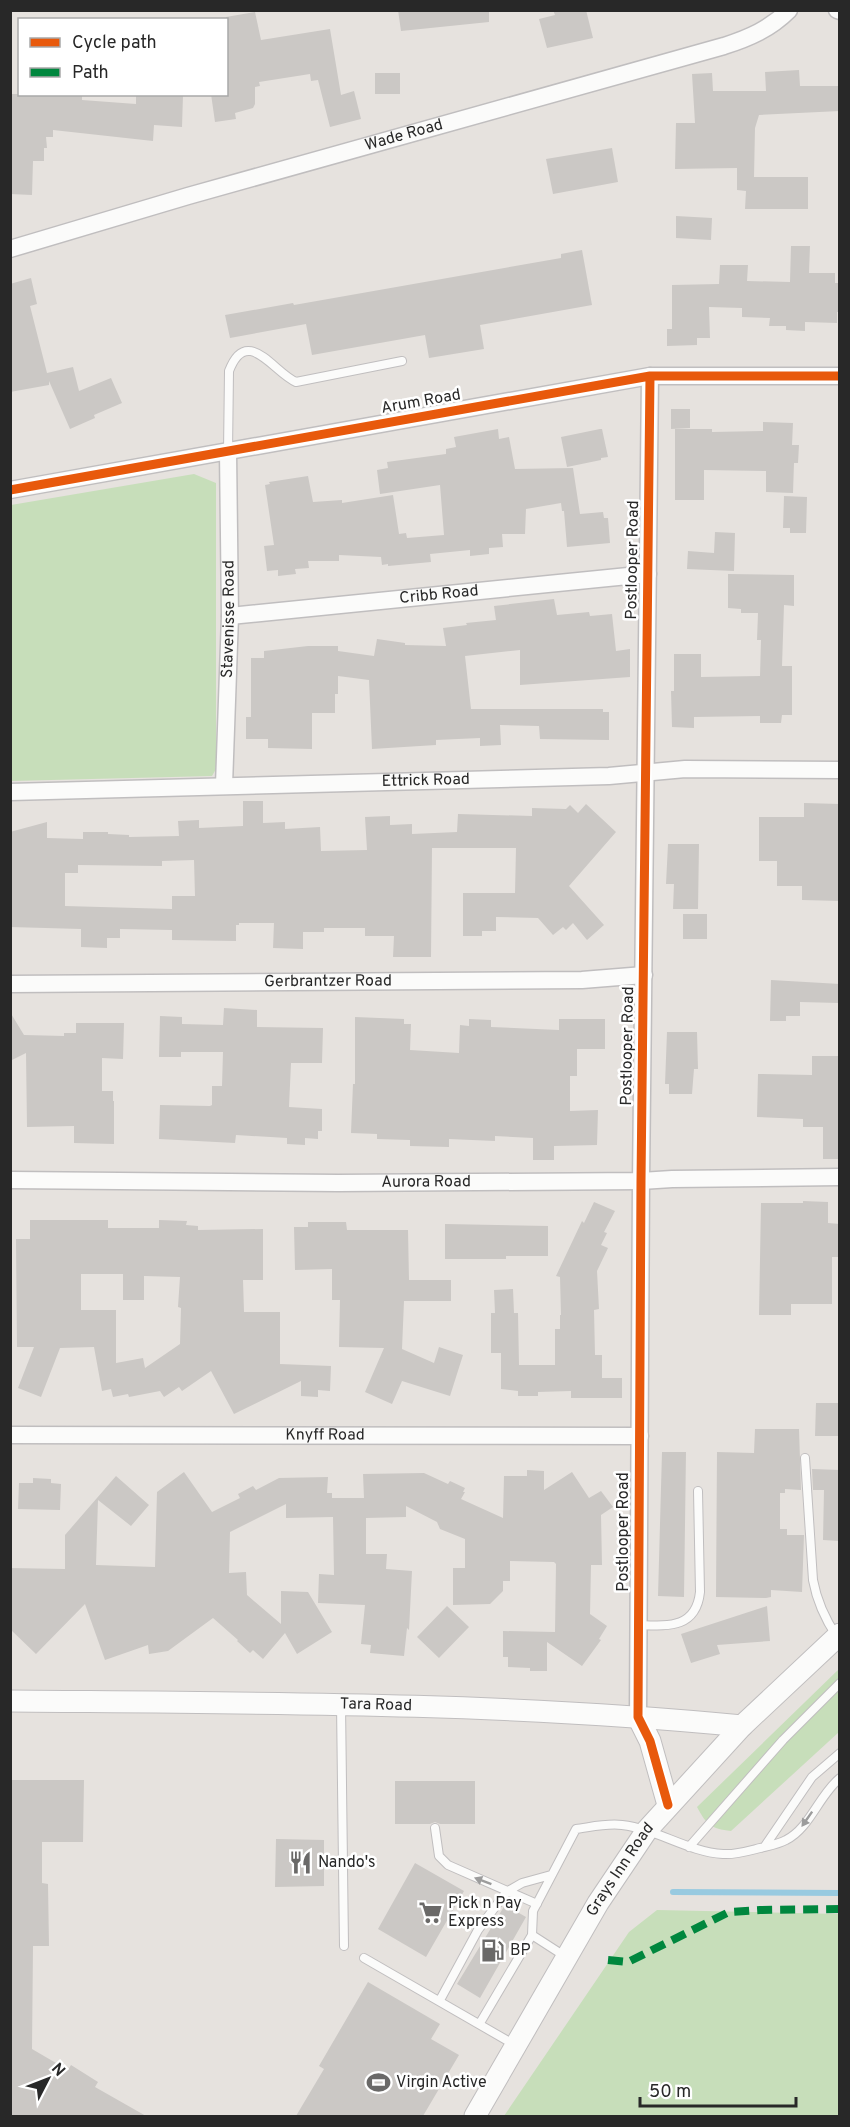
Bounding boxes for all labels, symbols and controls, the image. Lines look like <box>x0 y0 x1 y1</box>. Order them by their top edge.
legend <box>18 18 228 96</box>
text: Cycle path <box>72 32 157 55</box>
text: Path <box>72 62 109 85</box>
street label: Wade Road <box>363 115 445 156</box>
street label: Arum Road <box>380 385 462 419</box>
street label: Postlooper Road <box>622 500 644 620</box>
street label: Stavenisse Road <box>218 560 240 678</box>
street label: Cribb Road <box>398 581 479 609</box>
street label: Ettrick Road <box>381 770 470 792</box>
street label: Gerbrantzer Road <box>264 971 392 992</box>
street label: Postlooper Road <box>617 986 639 1106</box>
street label: Aurora Road <box>381 1172 471 1193</box>
street label: Knyff Road <box>285 1425 365 1446</box>
street label: Postlooper Road <box>614 1472 634 1592</box>
street label: Tara Road <box>340 1694 412 1716</box>
one-way arrow <box>801 1810 813 1826</box>
street label: Grays Inn Road <box>582 1819 659 1920</box>
restaurant icon: Nando's <box>287 1850 313 1876</box>
place label: Nando's <box>318 1853 376 1873</box>
one-way arrow <box>474 1876 492 1885</box>
place label: Pick n Pay Express <box>448 1894 522 1932</box>
supermarket icon: Pick n Pay Express <box>417 1900 443 1926</box>
fuel station icon: BP <box>479 1938 505 1964</box>
place label: BP <box>510 1941 531 1961</box>
north arrow <box>18 2049 78 2109</box>
text: N <box>46 2059 69 2081</box>
sports icon: Virgin Active <box>365 2070 391 2096</box>
scale bar <box>640 2070 796 2108</box>
place label: Virgin Active <box>396 2073 487 2093</box>
text: 50 m <box>649 2081 691 2104</box>

